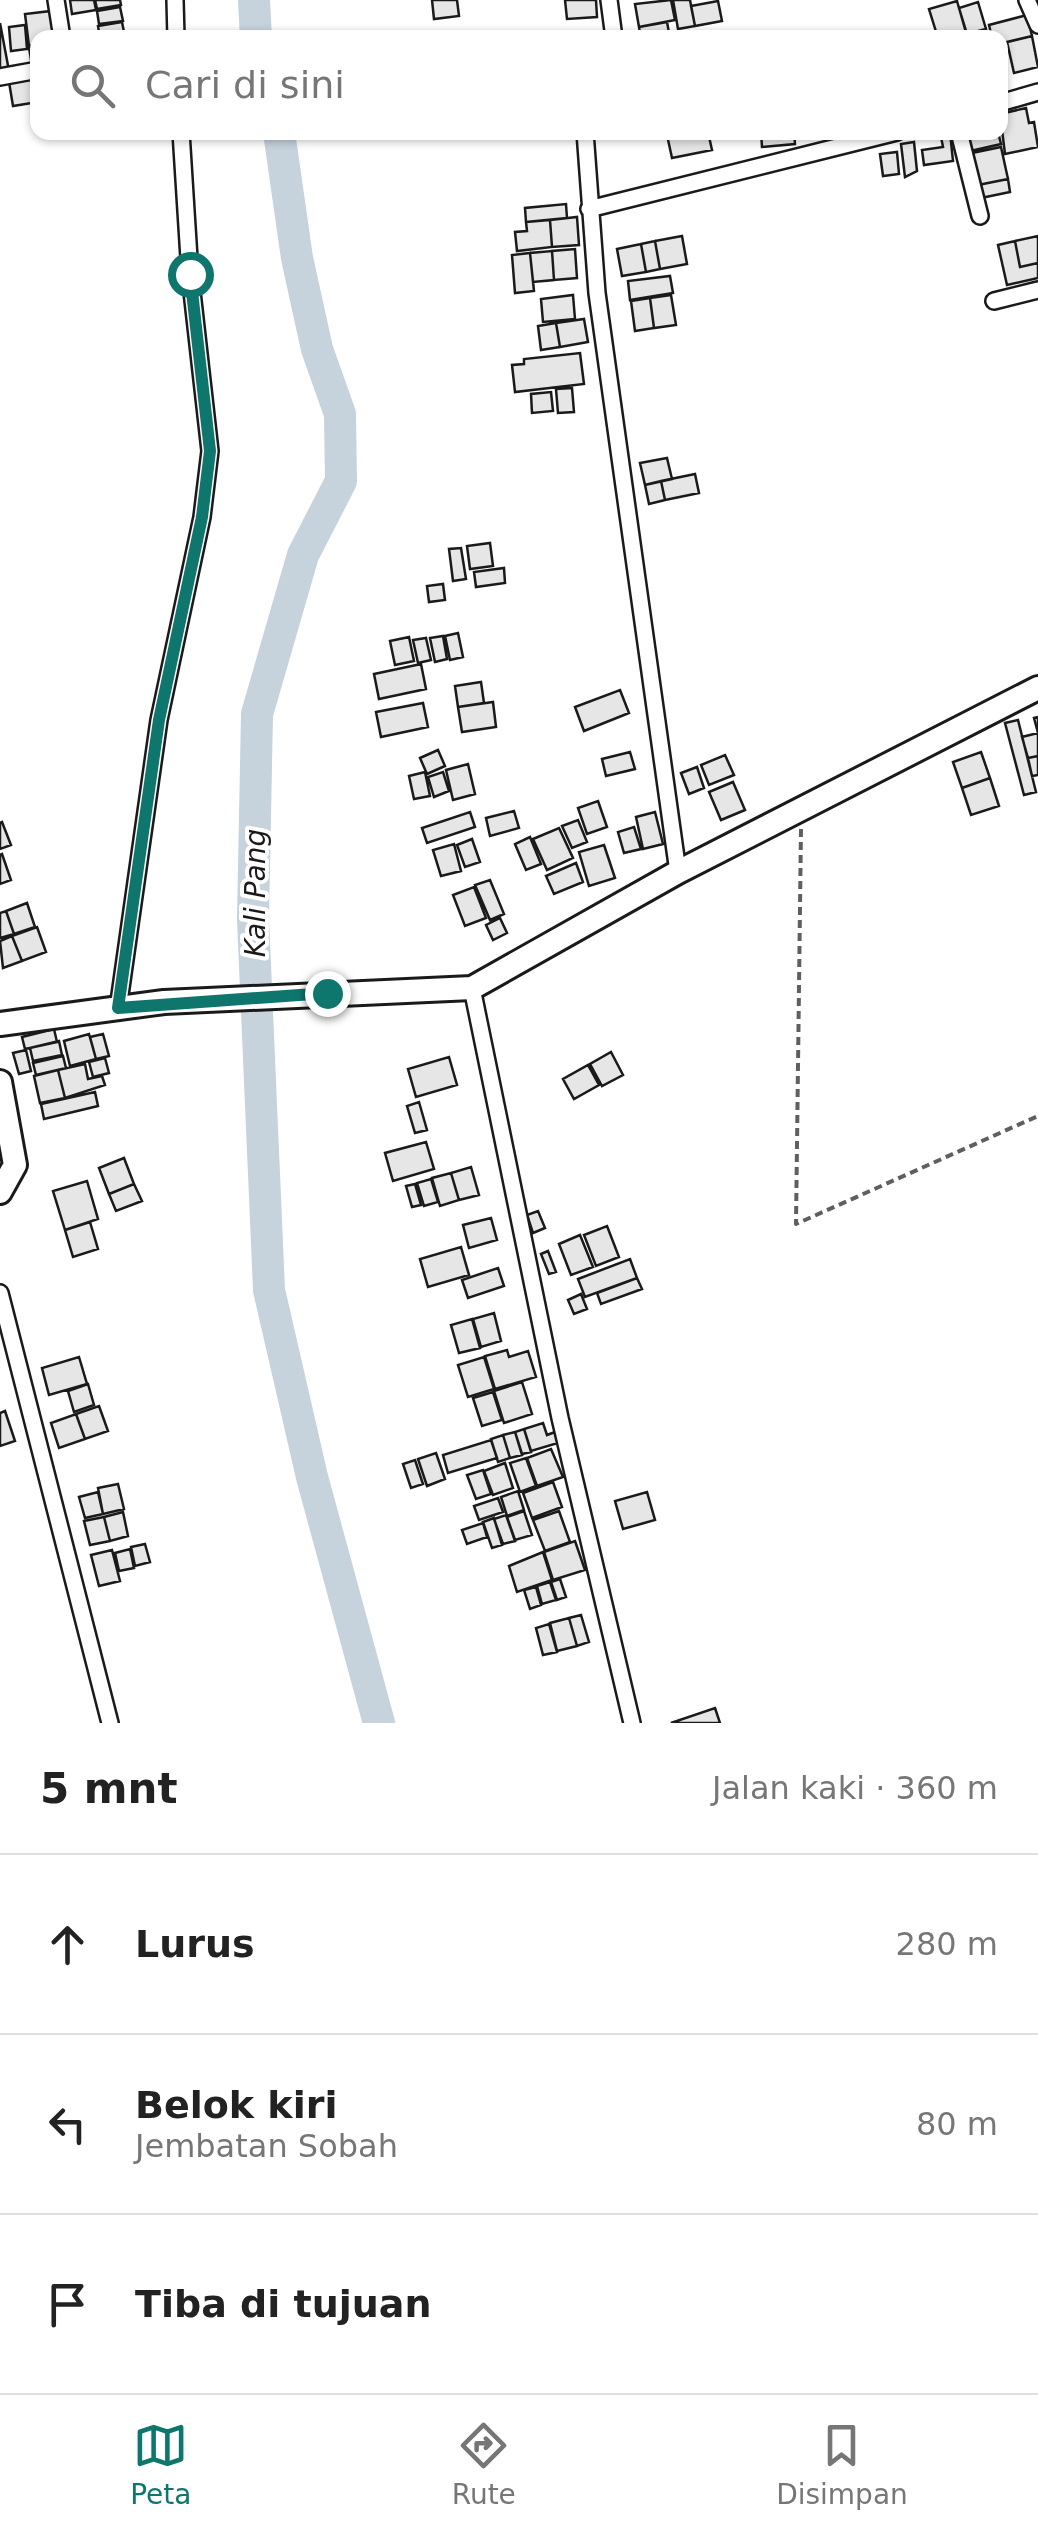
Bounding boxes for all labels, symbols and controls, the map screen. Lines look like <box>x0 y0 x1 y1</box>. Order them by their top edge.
search box <box>30 30 1008 140</box>
icon: search <box>65 58 120 113</box>
text: Cari di sini <box>145 63 345 107</box>
route start <box>168 252 214 298</box>
water label: Kali Pang <box>239 829 272 957</box>
route end <box>305 971 351 1017</box>
text: 5 mnt <box>40 1764 178 1813</box>
text: Jalan kaki · 360 m <box>712 1769 998 1807</box>
icon: ahead <box>40 1917 95 1972</box>
text: Lurus <box>135 1922 255 1966</box>
text: 280 m <box>896 1925 998 1963</box>
text: Belok kiri <box>135 2083 337 2127</box>
icon: left <box>40 2097 95 2152</box>
text: 80 m <box>916 2105 998 2143</box>
text: Jembatan Sobah <box>135 2127 398 2165</box>
icon: arrive <box>40 2277 95 2332</box>
text: Tiba di tujuan <box>135 2282 431 2326</box>
tab: Peta <box>130 2418 191 2511</box>
tab: Rute <box>452 2418 516 2511</box>
tab: Disimpan <box>776 2418 908 2511</box>

